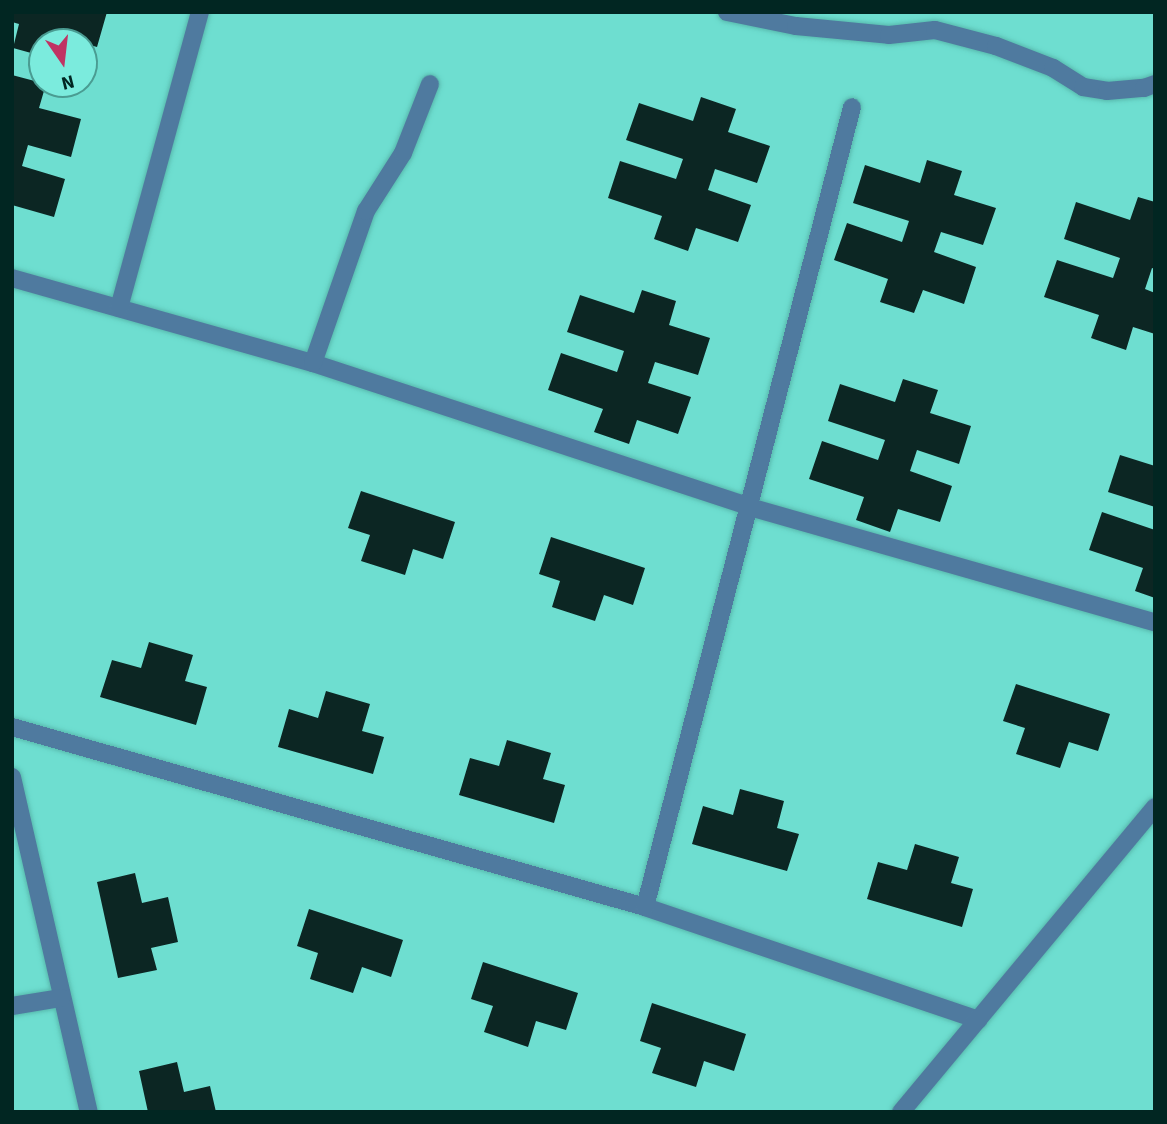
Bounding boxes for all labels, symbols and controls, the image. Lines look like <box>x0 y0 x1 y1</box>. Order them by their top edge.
north arrow <box>28 28 98 98</box>
text: N <box>58 67 77 97</box>

